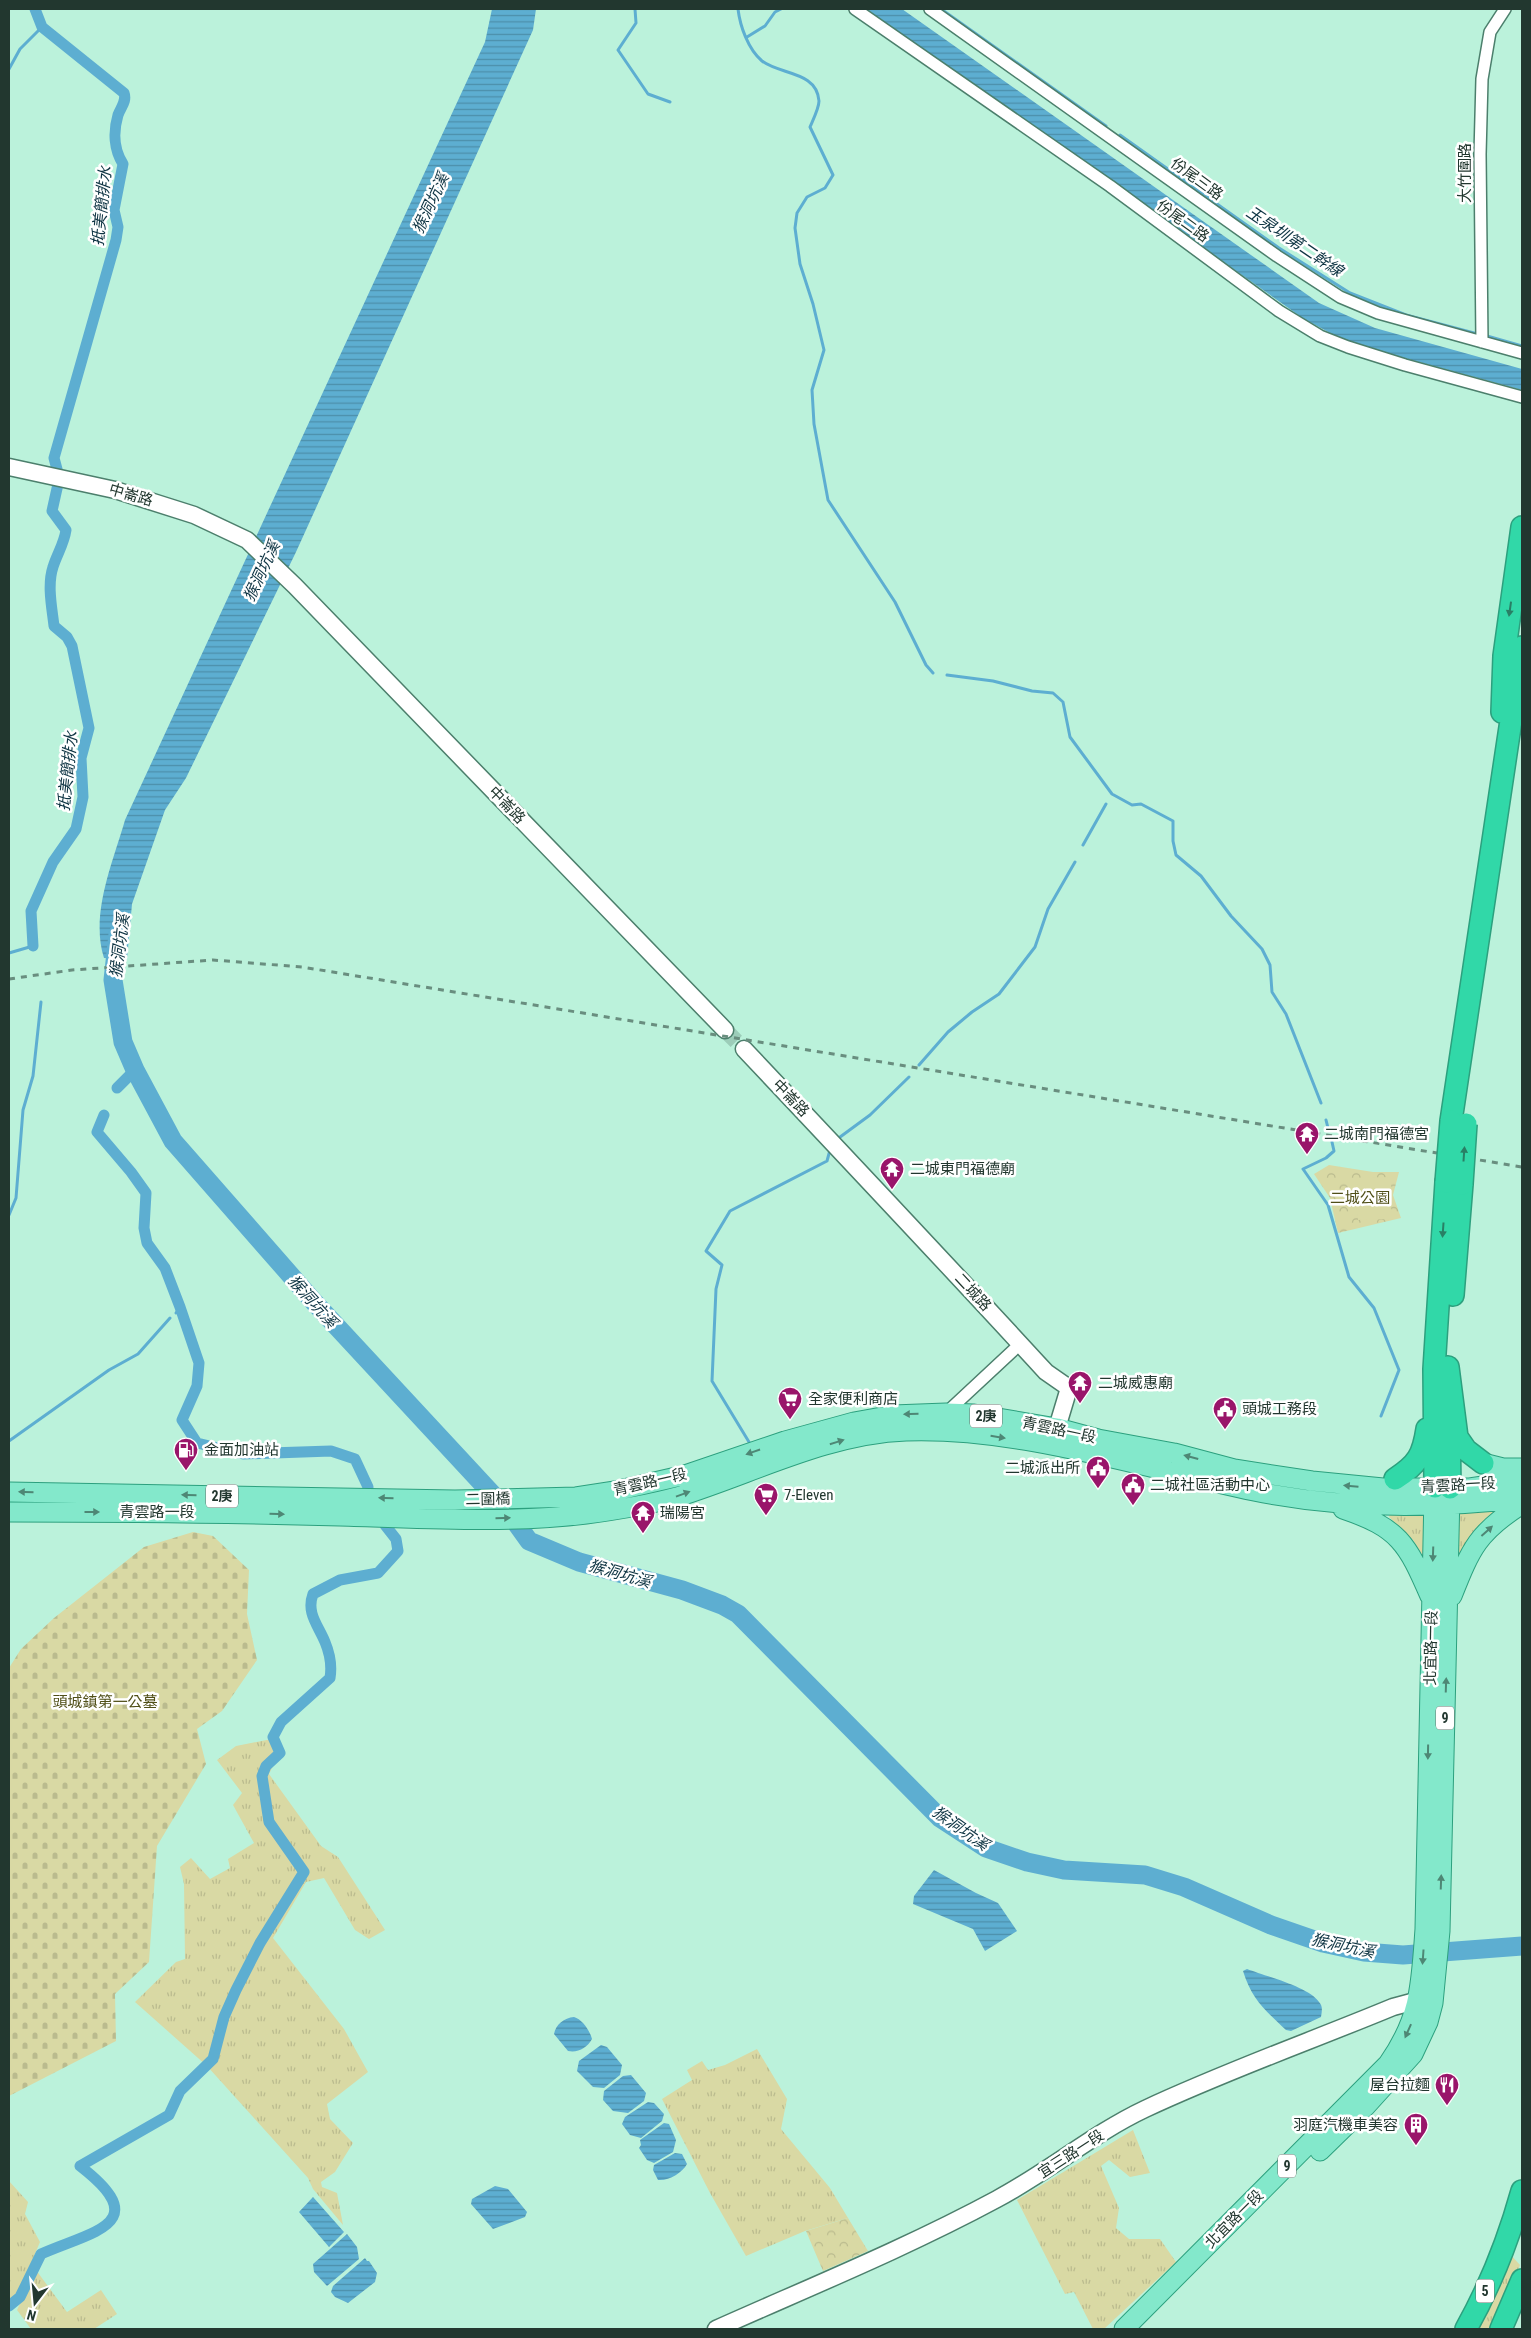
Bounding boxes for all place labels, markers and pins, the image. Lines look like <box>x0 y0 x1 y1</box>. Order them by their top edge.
temple icon: 二城南門福德宮 <box>1294 1121 1320 1155</box>
place label: 二城南門福德宮 <box>1324 1125 1429 1143</box>
temple icon: 二城東門福德廟 <box>879 1156 905 1190</box>
place label: 二城東門福德廟 <box>910 1160 1015 1178</box>
temple icon: 二城威惠廟 <box>1067 1370 1093 1404</box>
place label: 二城威惠廟 <box>1098 1374 1173 1392</box>
supermarket icon: 全家便利商店 <box>777 1386 803 1420</box>
place label: 全家便利商店 <box>808 1390 898 1408</box>
public building icon: 頭城工務段 <box>1212 1396 1238 1430</box>
place label: 頭城工務段 <box>1242 1400 1317 1418</box>
fuel station icon: 金面加油站 <box>173 1437 199 1471</box>
place label: 金面加油站 <box>204 1441 279 1459</box>
public building icon: 二城派出所 <box>1085 1455 1111 1489</box>
place label: 二城派出所 <box>1005 1459 1080 1477</box>
public building icon: 二城社區活動中心 <box>1120 1472 1146 1506</box>
place label: 二城社區活動中心 <box>1150 1476 1270 1494</box>
supermarket icon: 7-Eleven <box>753 1482 779 1516</box>
place label: 7-Eleven <box>784 1486 834 1504</box>
temple icon: 瑞陽宮 <box>630 1500 656 1534</box>
place label: 瑞陽宮 <box>660 1504 705 1522</box>
restaurant icon: 屋台拉麵 <box>1434 2072 1460 2106</box>
place label: 屋台拉麵 <box>1370 2076 1430 2094</box>
building icon: 羽庭汽機車美容 <box>1403 2112 1429 2146</box>
place label: 羽庭汽機車美容 <box>1293 2116 1398 2134</box>

